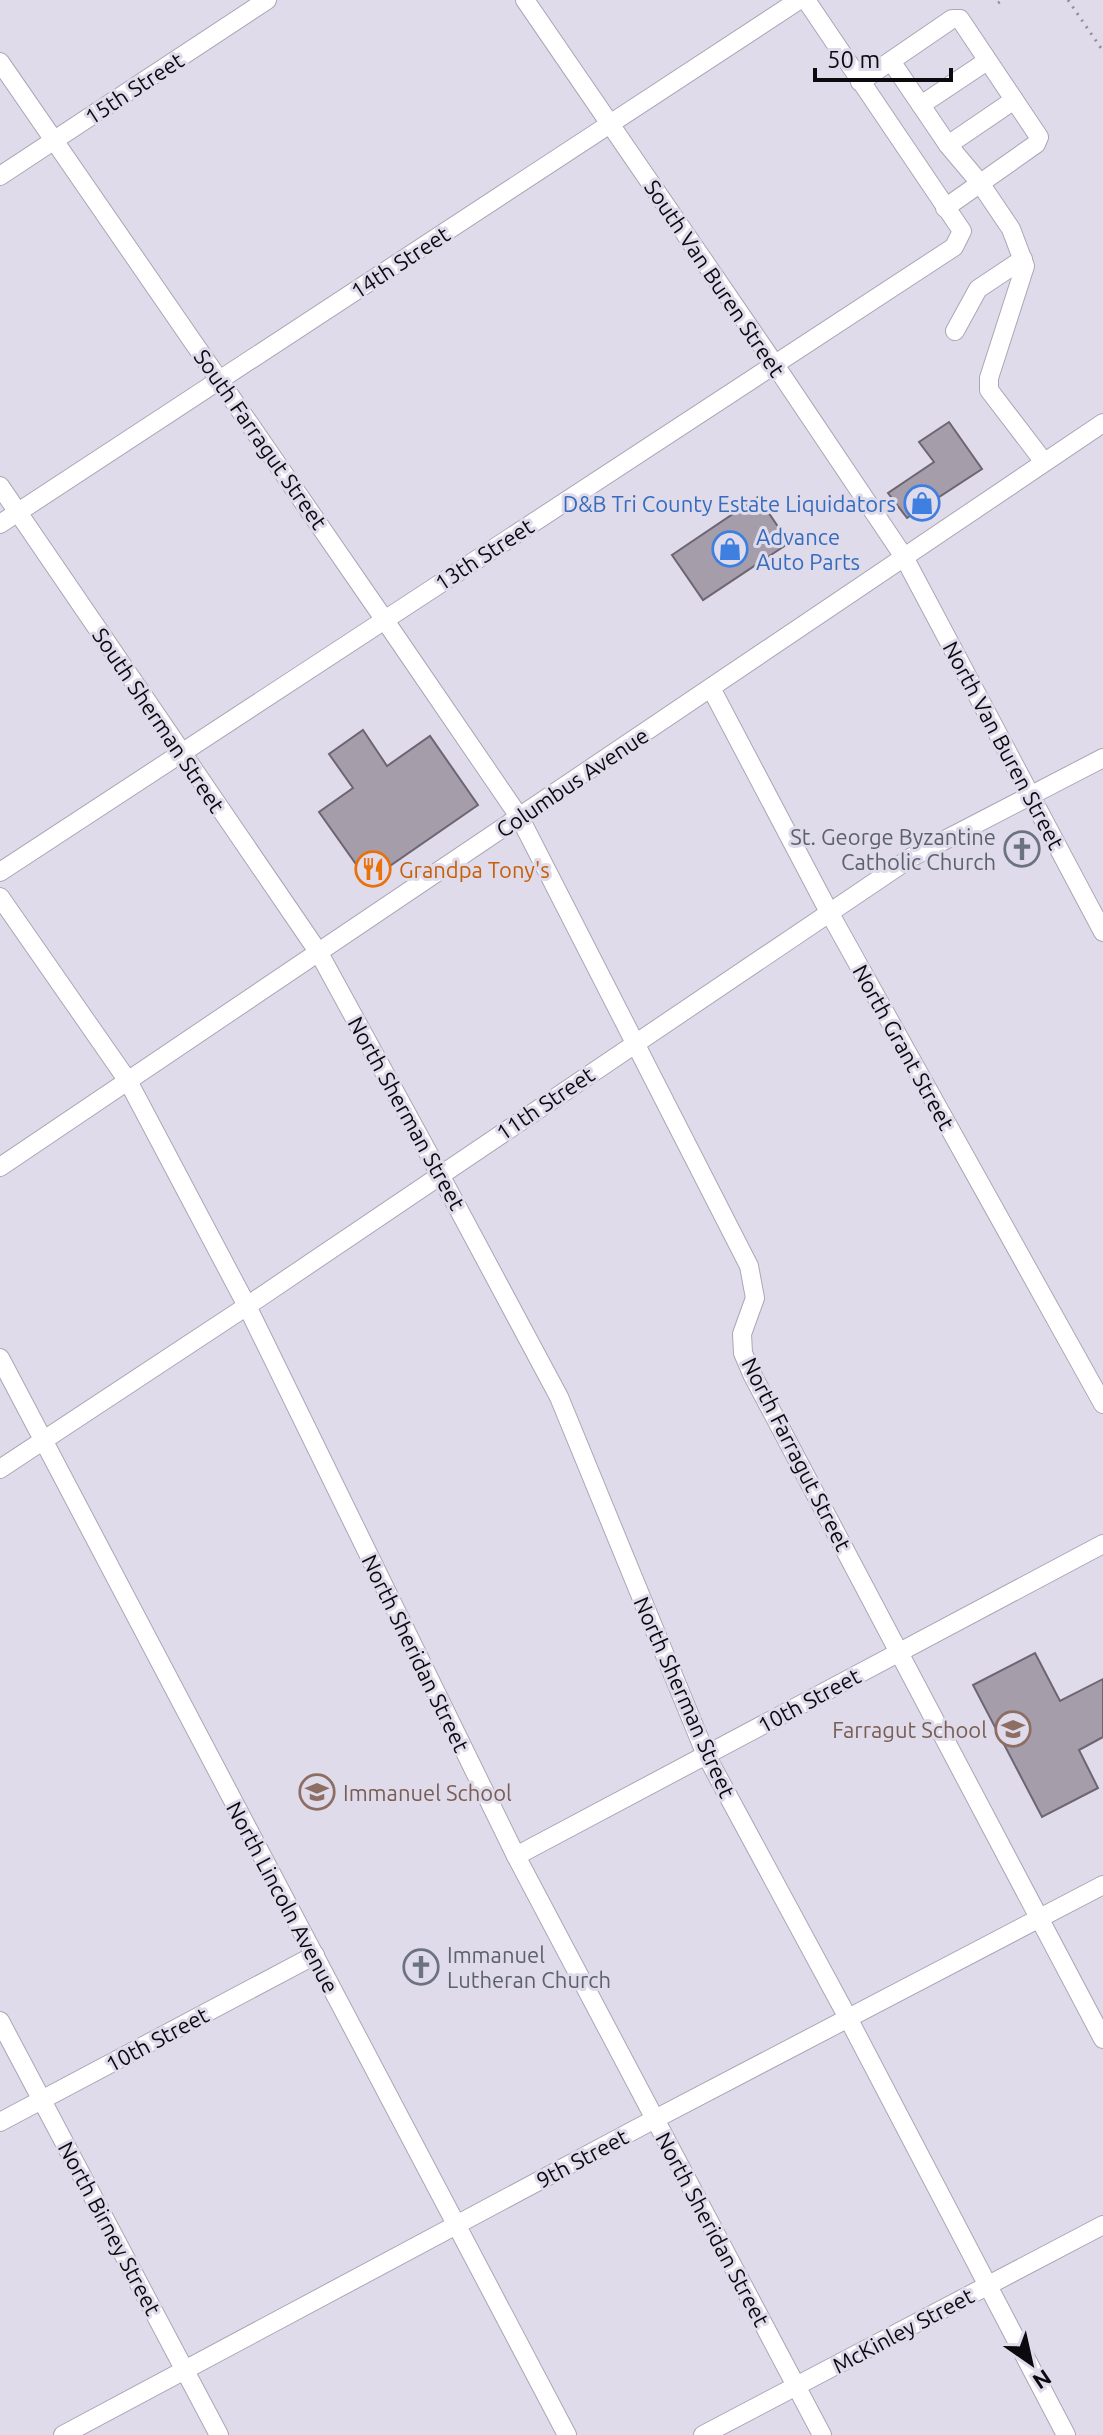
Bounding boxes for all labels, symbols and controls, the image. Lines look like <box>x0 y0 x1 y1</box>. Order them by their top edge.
scale bar <box>815 32 951 82</box>
text: 50 m <box>827 46 880 73</box>
street label: 15th Street <box>80 47 188 129</box>
street label: South Van Buren Street <box>640 175 790 381</box>
street label: 14th Street <box>346 221 454 303</box>
street label: South Farragut Street <box>190 344 333 534</box>
shop icon: D&B Tri County Estate Liquidators <box>903 484 941 522</box>
place label: D&B Tri County Estate Liquidators <box>563 491 896 516</box>
street label: 13th Street <box>430 513 538 595</box>
place label: Advance Auto Parts <box>756 524 860 574</box>
shop icon: Advance Auto Parts <box>711 530 749 568</box>
street label: South Sherman Street <box>88 623 230 817</box>
street label: North Van Buren Street <box>939 637 1070 853</box>
street label: Columbus Avenue <box>491 722 653 842</box>
place label: St. George Byzantine Catholic Church <box>790 824 996 874</box>
church icon: St. George Byzantine Catholic Church <box>1003 830 1041 868</box>
restaurant icon: Grandpa Tony's <box>354 850 392 888</box>
place label: Grandpa Tony's <box>399 857 550 882</box>
street label: North Grant Street <box>848 960 960 1134</box>
street label: North Sherman Street <box>343 1012 471 1214</box>
street label: 11th Street <box>491 1061 599 1145</box>
street label: North Farragut Street <box>737 1353 857 1555</box>
street label: North Sheridan Street <box>357 1550 475 1756</box>
street label: North Sherman Street <box>629 1593 741 1802</box>
street label: 10th Street <box>753 1662 865 1737</box>
school or university icon: Farragut School <box>994 1710 1032 1748</box>
place label: Farragut School <box>832 1717 987 1742</box>
school or university icon: Immanuel School <box>298 1773 336 1811</box>
place label: Immanuel School <box>343 1780 512 1805</box>
street label: North Lincoln Avenue <box>222 1797 344 1997</box>
place label: Immanuel Lutheran Church <box>447 1942 611 1992</box>
church icon: Immanuel Lutheran Church <box>402 1948 440 1986</box>
street label: 10th Street <box>101 2001 213 2076</box>
street label: 9th Street <box>532 2123 632 2193</box>
street label: North Sheridan Street <box>651 2128 775 2331</box>
street label: North Birney Street <box>54 2137 166 2319</box>
street label: McKinley Street <box>828 2282 978 2378</box>
north arrow <box>991 2323 1071 2403</box>
text: N <box>1029 2365 1056 2395</box>

